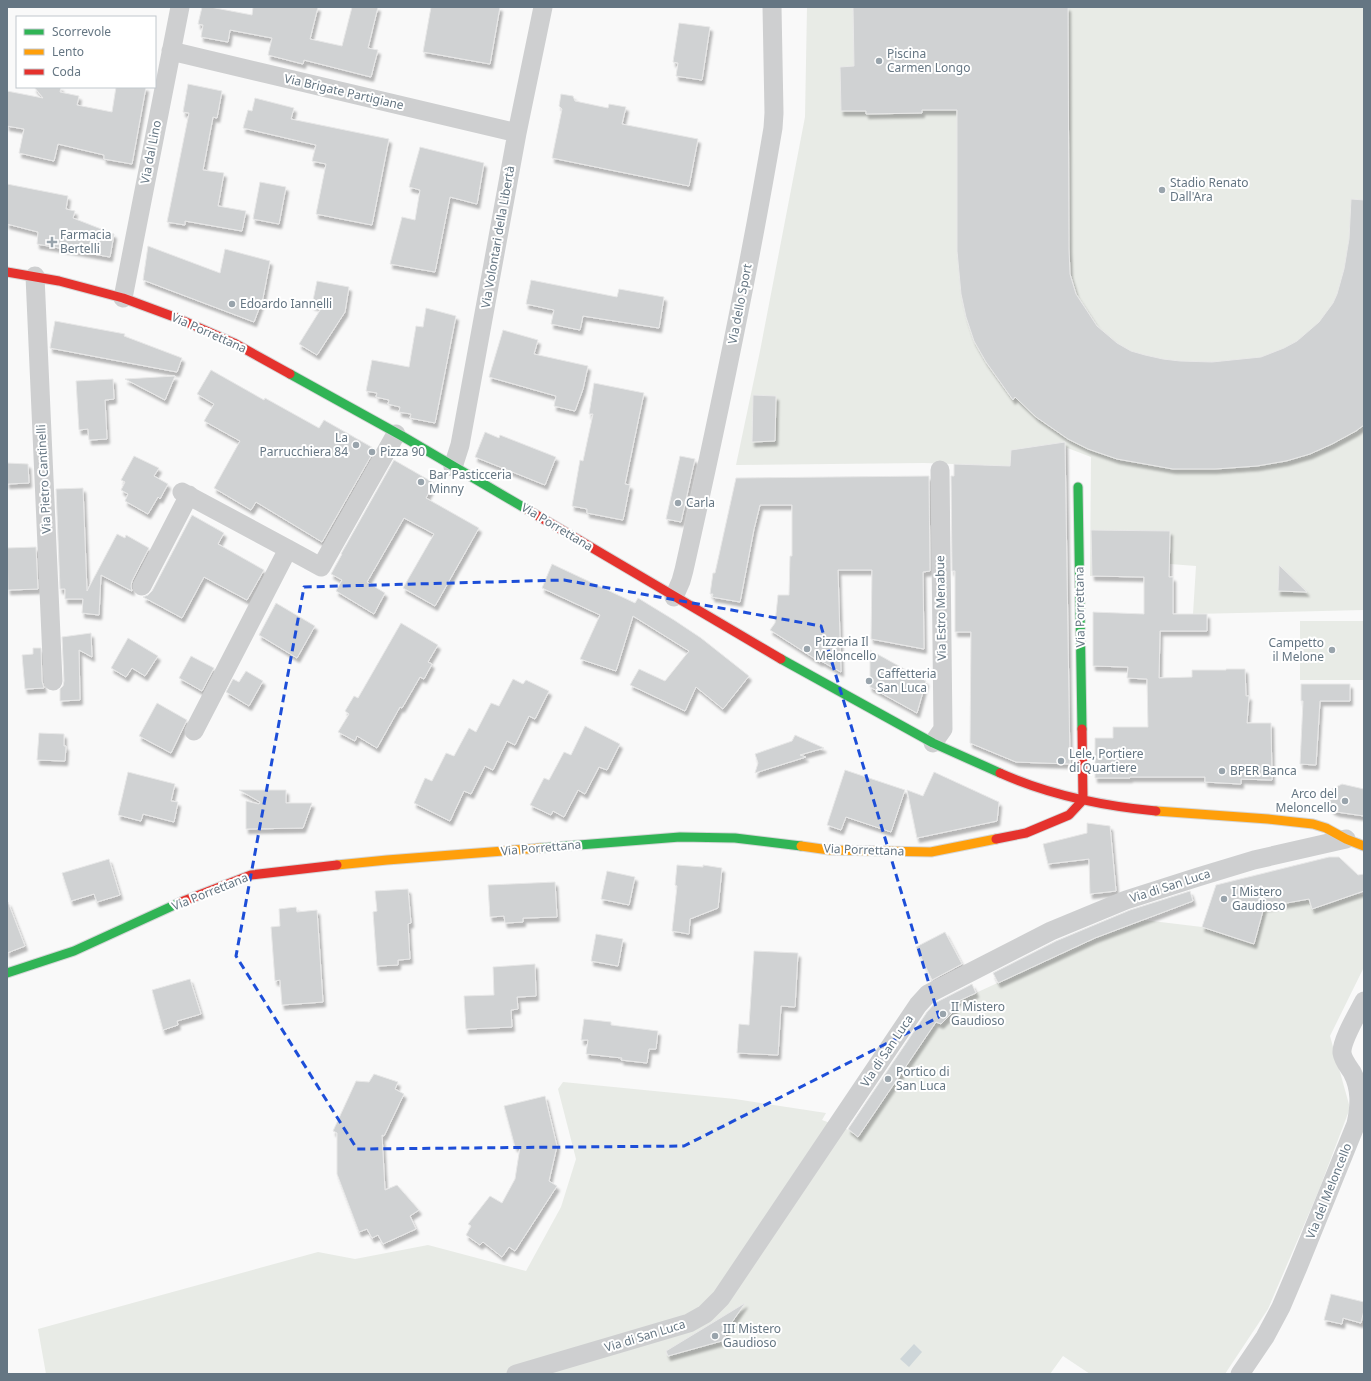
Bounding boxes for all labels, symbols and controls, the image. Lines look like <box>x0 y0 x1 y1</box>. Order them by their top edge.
legend <box>16 16 156 88</box>
text: Scorrevole <box>52 23 111 40</box>
text: Lento <box>52 43 84 60</box>
place label: Piscina Carmen Longo <box>887 45 970 76</box>
marker: Piscina Carmen Longo <box>874 56 884 66</box>
text: Coda <box>52 63 81 80</box>
street label: Via Brigate Partigiane <box>283 69 406 114</box>
street label: Via dal Lino <box>136 119 165 185</box>
street label: Via Volontari della Libertà <box>477 164 518 309</box>
place label: Stadio Renato Dall'Ara <box>1170 174 1248 205</box>
marker: Stadio Renato Dall'Ara <box>1157 185 1167 195</box>
place label: Farmacia Bertelli <box>60 226 111 257</box>
marker: Farmacia Bertelli <box>47 237 57 247</box>
street label: Via dello Sport <box>723 262 756 345</box>
place label: Edoardo Iannelli <box>240 295 332 312</box>
marker: Edoardo Iannelli <box>227 299 237 309</box>
street label: Via Porrettana <box>169 308 250 357</box>
street label: Via Pietro Cantinelli <box>32 424 55 534</box>
place label: La Parrucchiera 84 <box>260 429 348 460</box>
marker: La Parrucchiera 84 <box>351 440 361 450</box>
place label: Pizza 90 <box>380 443 425 460</box>
marker: Pizza 90 <box>367 447 377 457</box>
place label: Bar Pasticceria Minny <box>429 466 512 497</box>
marker: Bar Pasticceria Minny <box>416 477 426 487</box>
place label: Carla <box>686 494 715 511</box>
marker: Carla <box>673 498 683 508</box>
street label: Via Porrettana <box>518 499 596 555</box>
street label: Via Estro Menabue <box>931 555 950 661</box>
street label: Via Porrettana <box>1070 567 1089 647</box>
place label: Pizzeria Il Meloncello <box>815 633 876 664</box>
place label: Campetto il Melone <box>1268 634 1324 665</box>
marker: Pizzeria Il Meloncello <box>802 644 812 654</box>
marker: Campetto il Melone <box>1327 645 1337 655</box>
place label: Caffetteria San Luca <box>877 665 937 696</box>
marker: Caffetteria San Luca <box>864 676 874 686</box>
place label: Lele, Portiere di Quartiere <box>1069 745 1144 776</box>
marker: Lele, Portiere di Quartiere <box>1056 756 1066 766</box>
place label: BPER Banca <box>1230 762 1297 779</box>
marker: BPER Banca <box>1217 766 1227 776</box>
place label: Arco del Meloncello <box>1276 785 1337 816</box>
marker: Arco del Meloncello <box>1340 796 1350 806</box>
street label: Via Porrettana <box>500 836 582 859</box>
street label: Via Porrettana <box>823 840 905 859</box>
street label: Via di San Luca <box>1127 864 1212 907</box>
street label: Via Porrettana <box>169 869 250 915</box>
place label: I Mistero Gaudioso <box>1232 883 1286 914</box>
marker: I Mistero Gaudioso <box>1219 894 1229 904</box>
place label: II Mistero Gaudioso <box>951 998 1005 1029</box>
marker: II Mistero Gaudioso <box>938 1009 948 1019</box>
street label: Via di San Luca <box>856 1011 917 1090</box>
place label: Portico di San Luca <box>896 1063 950 1094</box>
marker: Portico di San Luca <box>883 1074 893 1084</box>
street label: Via del Meloncello <box>1302 1140 1356 1241</box>
street label: Via di San Luca <box>602 1315 687 1356</box>
place label: III Mistero Gaudioso <box>723 1320 781 1351</box>
marker: III Mistero Gaudioso <box>710 1331 720 1341</box>

